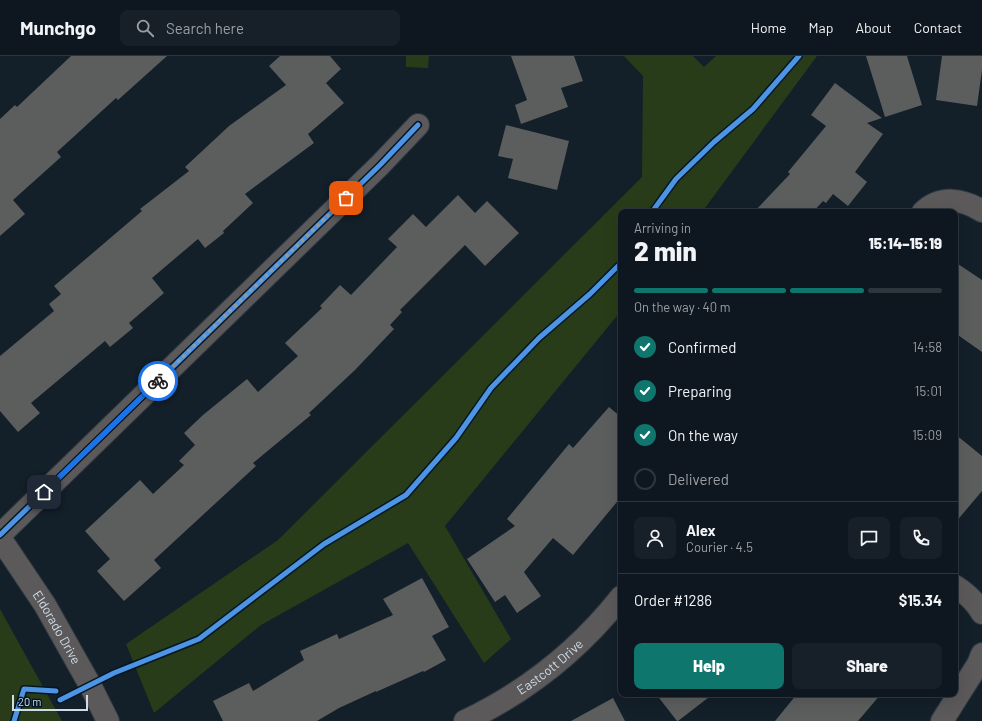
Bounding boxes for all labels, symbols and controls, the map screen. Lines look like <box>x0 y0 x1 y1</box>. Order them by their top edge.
search box <box>120 10 400 46</box>
text: Munchgo <box>20 16 96 39</box>
icon: search <box>134 17 156 39</box>
text: Search here <box>166 19 244 37</box>
text: Home <box>751 19 787 36</box>
text: Map <box>809 19 833 36</box>
text: About <box>855 19 892 36</box>
text: Contact <box>914 19 962 36</box>
pin <box>329 181 363 215</box>
icon: bag <box>335 187 357 209</box>
text: Arriving in <box>634 220 691 236</box>
text: 15:14–15:19 <box>868 234 942 252</box>
text: 2 min <box>634 235 697 266</box>
text: On the way · 40 m <box>634 299 730 315</box>
icon: check <box>634 336 656 358</box>
text: Confirmed <box>668 338 736 356</box>
text: 14:58 <box>912 339 942 355</box>
courier <box>138 361 178 401</box>
icon: bike <box>147 370 169 392</box>
icon: check <box>634 380 656 402</box>
text: Preparing <box>668 382 732 400</box>
text: 15:01 <box>915 383 942 399</box>
icon: check <box>634 424 656 446</box>
text: On the way <box>668 426 738 444</box>
text: 15:09 <box>912 427 942 443</box>
text: Delivered <box>668 470 729 488</box>
pin <box>27 475 61 509</box>
icon: home <box>33 481 55 503</box>
button: person <box>634 517 676 559</box>
button: chat <box>848 517 890 559</box>
button: phone <box>900 517 942 559</box>
text: Alex <box>686 521 716 539</box>
text: Courier · 4.5 <box>686 539 753 555</box>
street label: Eldorado Drive <box>30 587 85 667</box>
text: Order #1286 <box>634 591 712 609</box>
text: $15.34 <box>899 591 942 609</box>
street label: Eastcott Drive <box>514 635 586 698</box>
button: Help <box>634 643 784 689</box>
button: Share <box>792 643 942 689</box>
scale bar <box>12 693 88 712</box>
text: 20 m <box>18 695 41 708</box>

